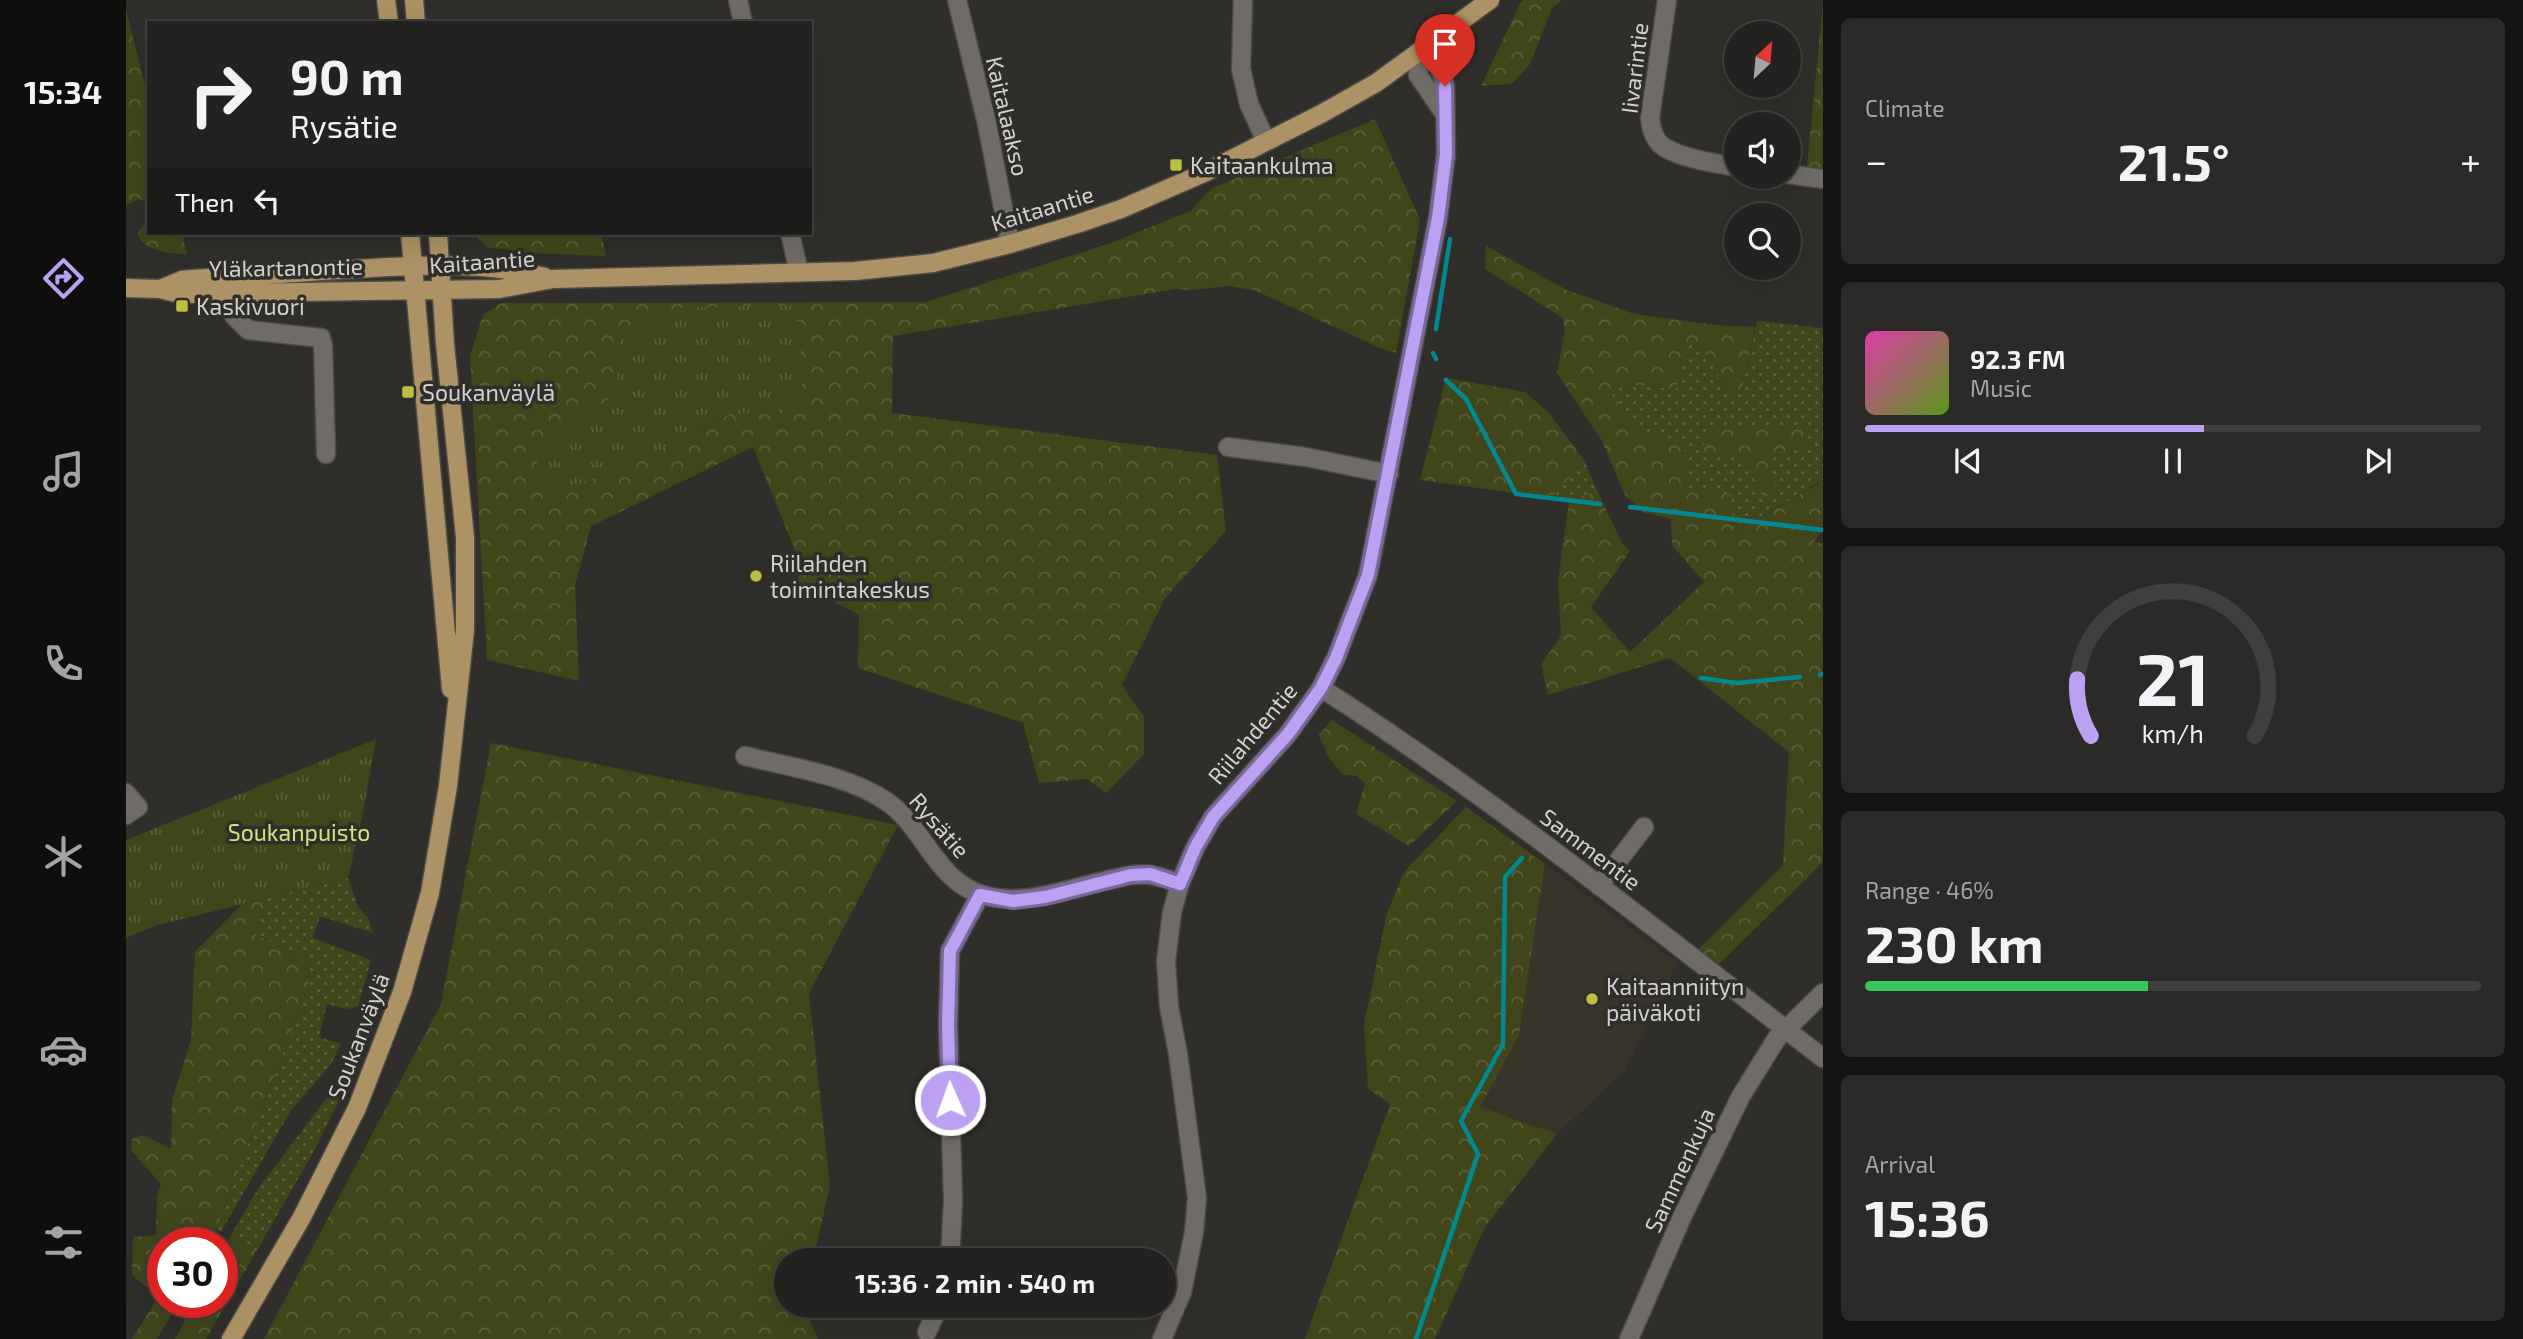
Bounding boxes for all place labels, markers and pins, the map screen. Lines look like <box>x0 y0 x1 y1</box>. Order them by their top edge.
pin <box>1415 14 1475 86</box>
place label: Kaitaankulma <box>1190 151 1334 179</box>
marker: Kaitaankulma <box>1168 157 1184 173</box>
place label: Kaskivuori <box>196 292 305 320</box>
marker: Kaskivuori <box>174 298 190 314</box>
place label: Soukanväylä <box>422 378 555 406</box>
marker: Soukanväylä <box>400 384 416 400</box>
place label: Riilahden toimintakeskus <box>770 549 930 603</box>
marker: Riilahden toimintakeskus <box>748 568 764 584</box>
place label: Kaitaanniityn päiväkoti <box>1606 972 1744 1026</box>
marker: Kaitaanniityn päiväkoti <box>1584 991 1600 1007</box>

